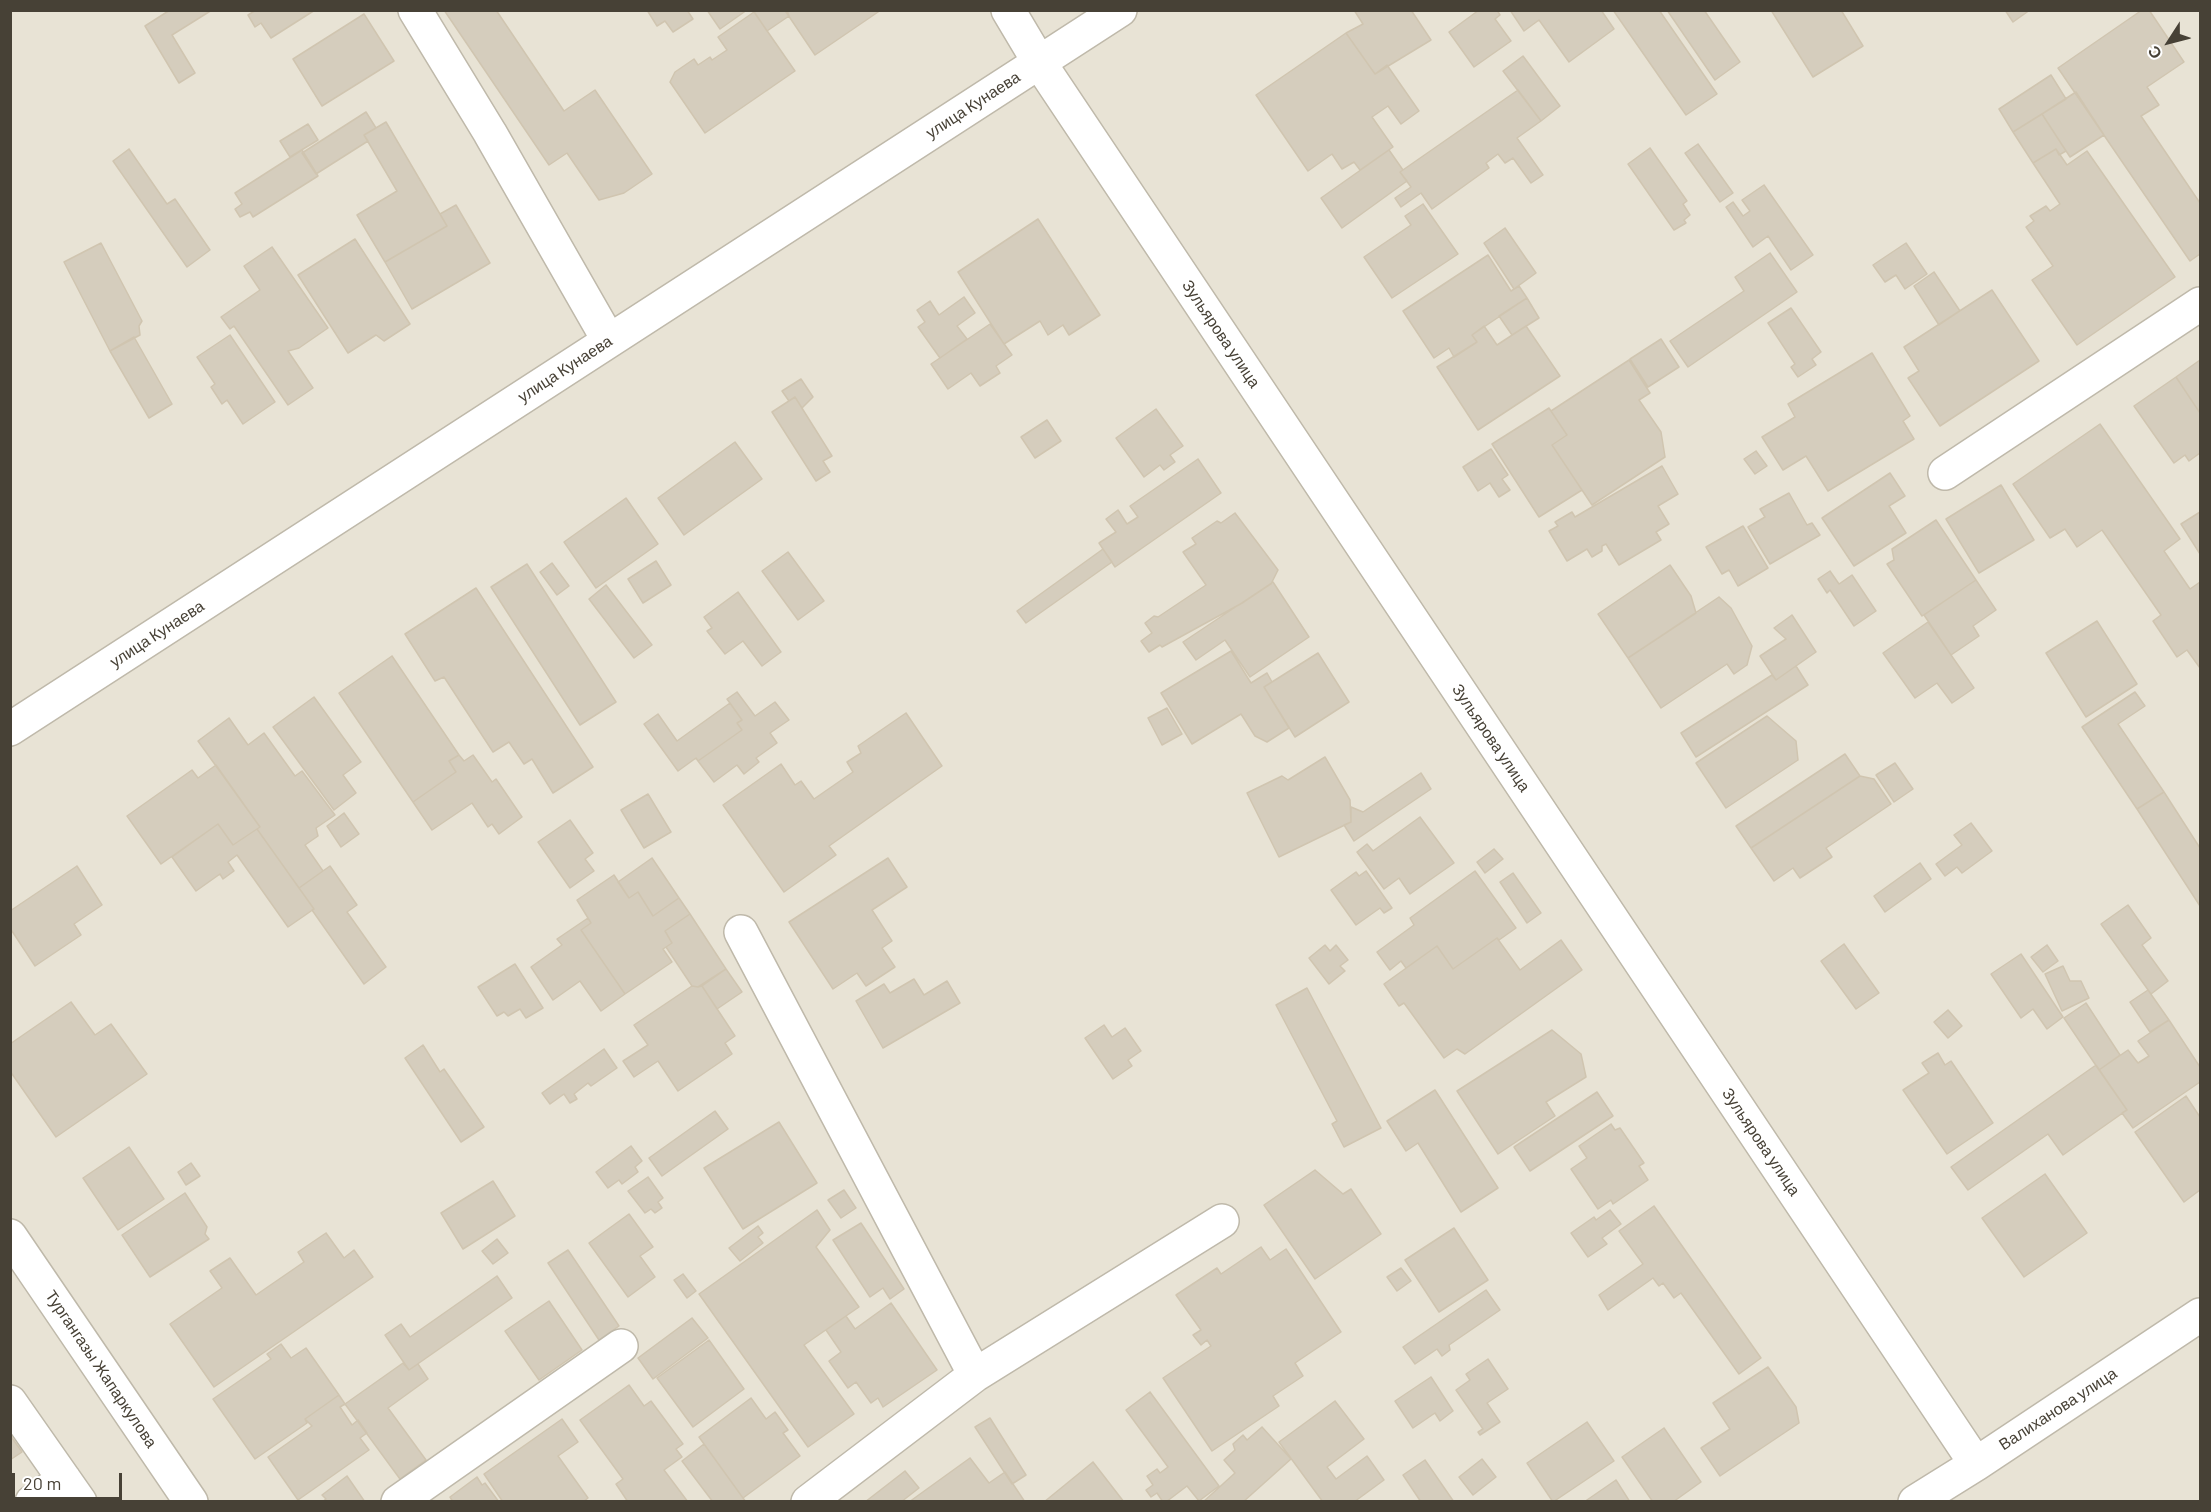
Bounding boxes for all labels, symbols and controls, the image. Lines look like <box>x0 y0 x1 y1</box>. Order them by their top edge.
north arrow <box>2139 12 2199 72</box>
text: С <box>2143 43 2165 63</box>
street label: улица Кунаева <box>922 67 1024 143</box>
street label: Зульярова улица <box>1178 276 1264 392</box>
street label: улица Кунаева <box>514 331 616 407</box>
street label: улица Кунаева <box>106 596 208 672</box>
street label: Зульярова улица <box>1448 680 1534 796</box>
street label: Зульярова улица <box>1718 1084 1804 1200</box>
street label: Тургангазы Жапаркулова <box>41 1287 161 1451</box>
street label: Валиханова улица <box>1995 1364 2121 1454</box>
scale bar <box>15 1461 124 1499</box>
text: 20 m <box>23 1472 61 1494</box>

